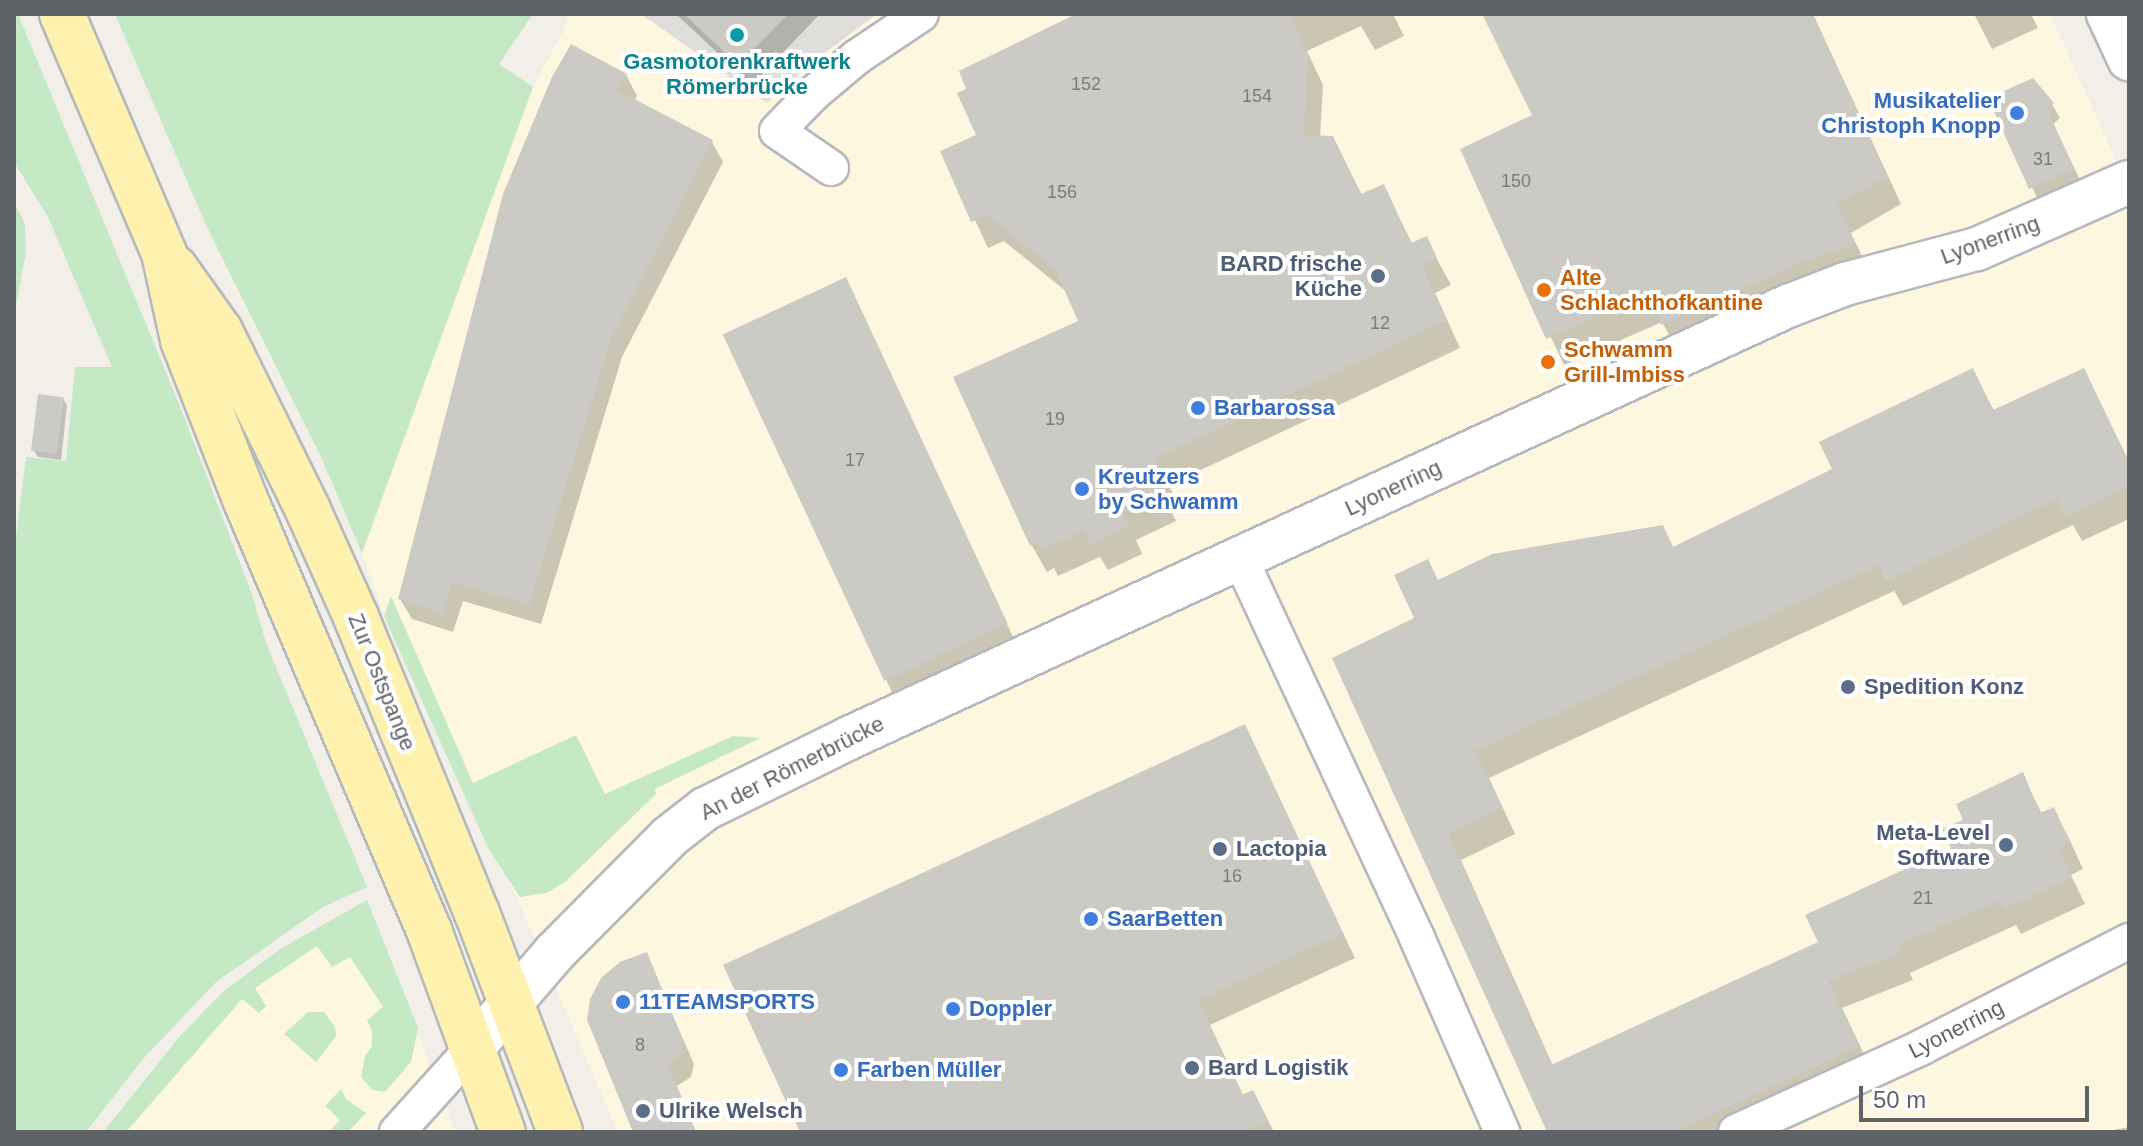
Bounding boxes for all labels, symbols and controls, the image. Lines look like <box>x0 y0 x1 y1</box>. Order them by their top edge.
marker: Gasmotorenkraftwerk Römerbrücke <box>728 26 746 44</box>
place label: Gasmotorenkraftwerk Römerbrücke <box>623 48 851 100</box>
house number: 152 <box>1071 73 1101 95</box>
house number: 154 <box>1242 85 1272 107</box>
place label: Musikatelier Christoph Knopp <box>1821 87 2001 138</box>
marker: Musikatelier Christoph Knopp <box>2008 104 2026 122</box>
house number: 31 <box>2033 148 2053 170</box>
house number: 150 <box>1501 170 1531 192</box>
house number: 156 <box>1047 181 1077 203</box>
street label: Lyonerring <box>1937 210 2043 270</box>
place label: BARD frische Küche <box>1220 250 1362 302</box>
place label: Alte Schlachthofkantine <box>1560 264 1763 316</box>
marker: BARD frische Küche <box>1369 267 1387 285</box>
marker: Alte Schlachthofkantine <box>1535 281 1553 299</box>
house number: 12 <box>1370 312 1390 334</box>
place label: Schwamm Grill-Imbiss <box>1564 336 1685 388</box>
marker: Schwamm Grill-Imbiss <box>1539 353 1557 371</box>
place label: Barbarossa <box>1214 395 1335 421</box>
marker: Barbarossa <box>1189 399 1207 417</box>
house number: 19 <box>1045 408 1065 430</box>
house number: 17 <box>845 449 865 471</box>
street label: Lyonerring <box>1341 454 1445 522</box>
place label: Kreutzers by Schwamm <box>1098 463 1239 514</box>
marker: Kreutzers by Schwamm <box>1073 480 1091 498</box>
street label: Zur Ostspange <box>343 610 421 754</box>
place label: Spedition Konz <box>1864 674 2024 700</box>
marker: Spedition Konz <box>1839 678 1857 696</box>
street label: An der Römerbrücke <box>696 710 888 826</box>
place label: Meta-Level Software <box>1876 819 1990 870</box>
place label: Lactopia <box>1236 836 1326 862</box>
marker: Meta-Level Software <box>1997 836 2015 854</box>
marker: Lactopia <box>1211 840 1229 858</box>
house number: 16 <box>1222 865 1242 887</box>
house number: 21 <box>1913 887 1933 909</box>
place label: SaarBetten <box>1107 906 1223 932</box>
marker: SaarBetten <box>1082 910 1100 928</box>
place label: 11TEAMSPORTS <box>639 989 815 1015</box>
marker: 11TEAMSPORTS <box>614 993 632 1011</box>
street label: Lyonerring <box>1904 994 2008 1064</box>
place label: Doppler <box>969 996 1052 1022</box>
marker: Doppler <box>944 1000 962 1018</box>
house number: 8 <box>635 1034 645 1056</box>
place label: Bard Logistik <box>1208 1055 1349 1081</box>
place label: Farben Müller <box>857 1057 1001 1083</box>
marker: Bard Logistik <box>1183 1059 1201 1077</box>
marker: Farben Müller <box>832 1061 850 1079</box>
scale bar <box>1863 1070 2093 1120</box>
text: 50 m <box>1873 1086 1926 1113</box>
place label: Ulrike Welsch <box>659 1098 803 1124</box>
marker: Ulrike Welsch <box>634 1102 652 1120</box>

